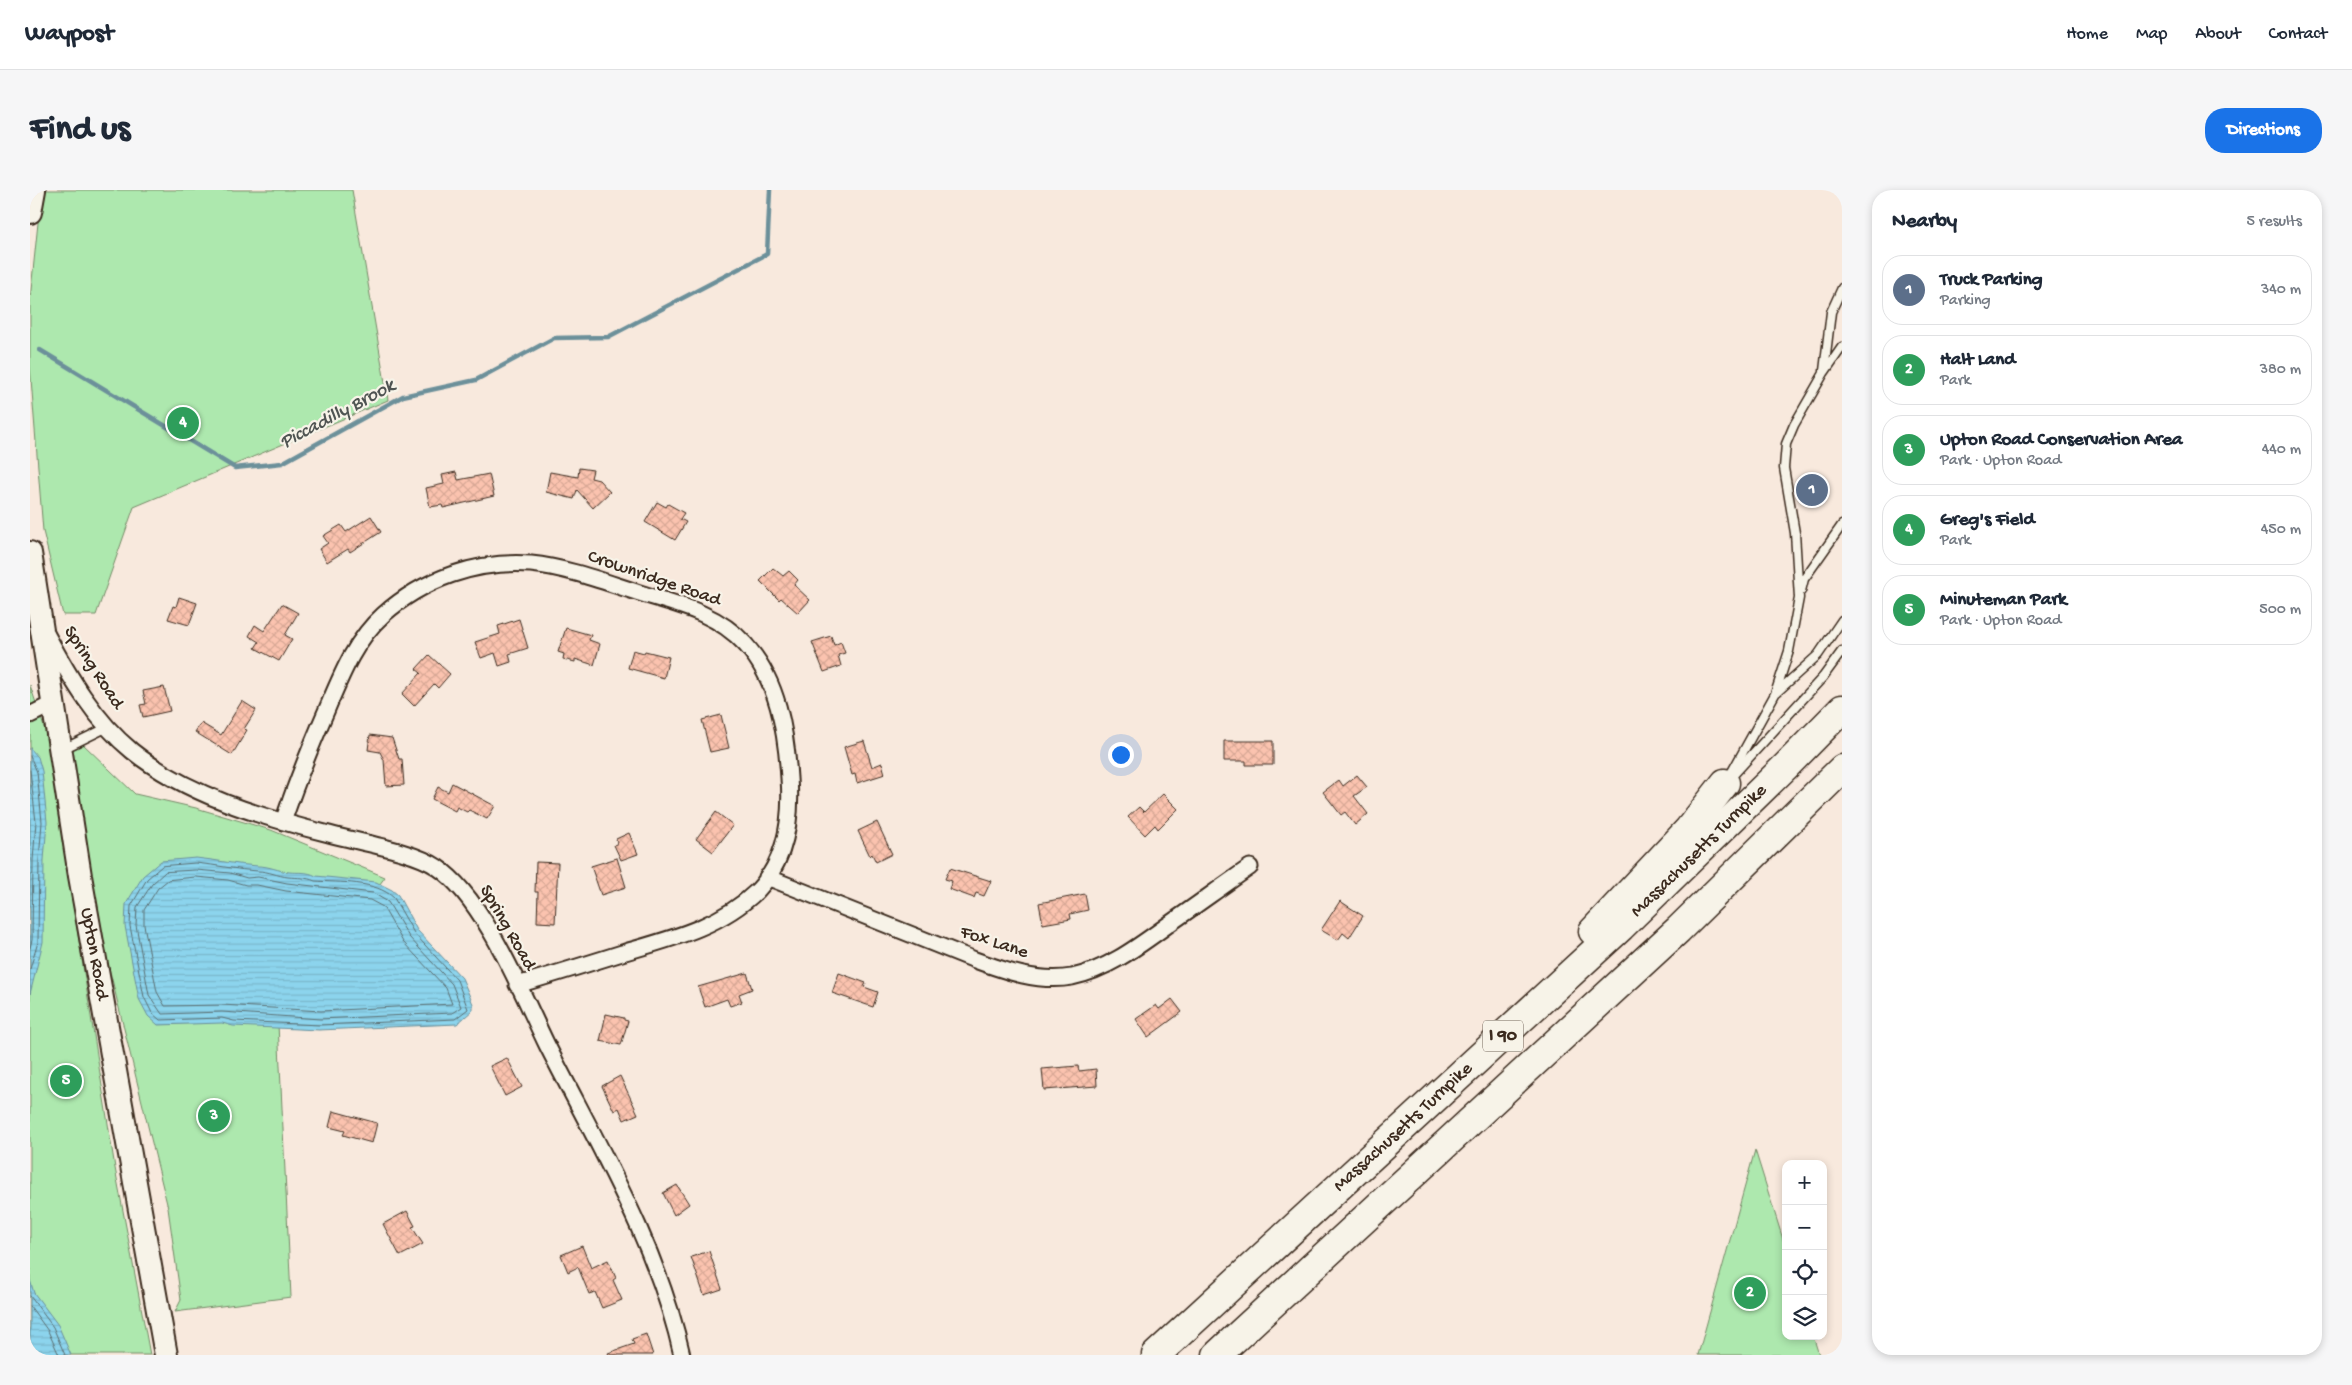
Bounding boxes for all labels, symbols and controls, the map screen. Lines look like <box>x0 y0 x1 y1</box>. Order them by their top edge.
text: Waypost <box>25 20 113 49</box>
text: Home <box>2066 24 2108 45</box>
text: Map <box>2136 24 2167 45</box>
text: About <box>2195 24 2241 45</box>
text: Contact <box>2269 24 2327 45</box>
button: Directions <box>2205 108 2322 153</box>
text: Find us <box>30 110 130 151</box>
text: Nearby <box>1892 210 1957 235</box>
text: 5 results <box>2247 213 2302 232</box>
text: Truck Parking <box>1940 269 2043 292</box>
text: 1 <box>1906 281 1912 300</box>
text: 340 m <box>2261 281 2301 300</box>
text: Parking <box>1940 292 1991 311</box>
text: Halt Land <box>1940 349 2016 372</box>
text: 2 <box>1905 361 1913 380</box>
text: 380 m <box>2260 361 2301 380</box>
text: Park <box>1940 372 1971 391</box>
water label: Piccadilly Brook <box>277 374 401 455</box>
pin: 4 <box>167 404 199 442</box>
text: Upton Road Conservation Area <box>1940 429 2183 452</box>
text: 3 <box>1905 441 1913 460</box>
text: 440 m <box>2262 441 2301 460</box>
text: Park · Upton Road <box>1940 452 2061 471</box>
pin: 1 <box>1796 471 1828 509</box>
text: Greg's Field <box>1940 509 2035 532</box>
text: 4 <box>1905 521 1913 540</box>
text: 450 m <box>2261 521 2301 540</box>
text: Park <box>1940 532 1971 551</box>
street label: Crownridge Road <box>584 545 725 613</box>
text: Minuteman Park <box>1940 589 2067 612</box>
text: 5 <box>1905 601 1913 620</box>
text: 500 m <box>2259 601 2301 620</box>
text: Park · Upton Road <box>1940 612 2061 631</box>
street label: Spring Road <box>58 622 129 716</box>
your location <box>1108 742 1134 768</box>
street label: Massachusetts Turnpike <box>1626 779 1772 922</box>
street label: Spring Road <box>473 881 542 976</box>
street label: Upton Road <box>74 906 114 1004</box>
street label: Fox Lane <box>956 921 1031 965</box>
road number: I 90 <box>1483 1020 1523 1051</box>
street label: Massachusetts Turnpike <box>1329 1057 1478 1197</box>
pin: 5 <box>50 1062 82 1100</box>
pin: 3 <box>198 1097 230 1135</box>
map controls <box>1782 1160 1827 1340</box>
button: + <box>1782 1160 1827 1205</box>
button: − <box>1782 1205 1827 1250</box>
button: locate <box>1782 1250 1827 1295</box>
pin: 2 <box>1734 1274 1766 1312</box>
button: layers <box>1782 1295 1827 1340</box>

